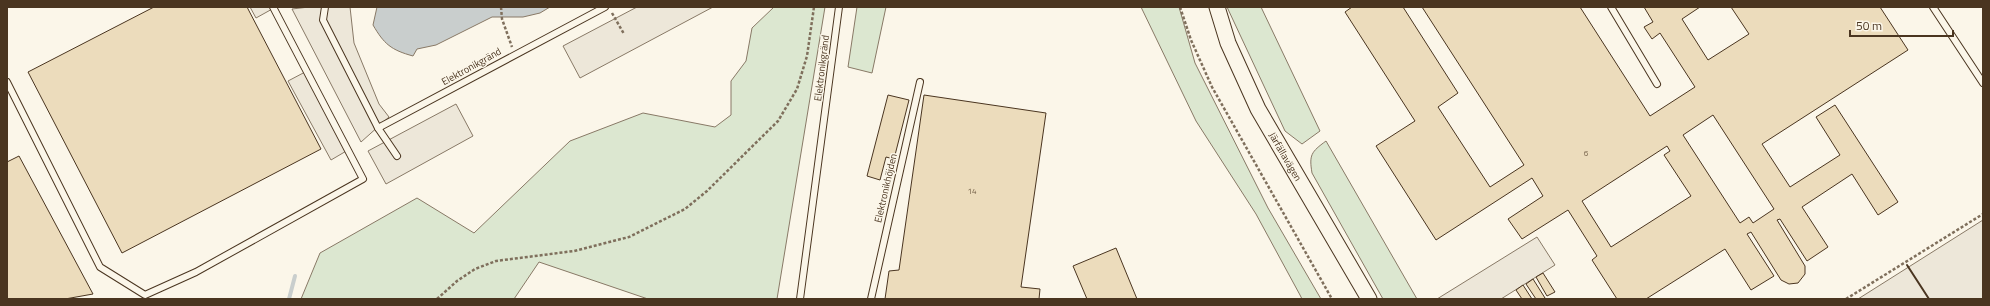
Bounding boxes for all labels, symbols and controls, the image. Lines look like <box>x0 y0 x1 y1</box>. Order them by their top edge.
scale bar <box>1850 12 1953 38</box>
text: 50 m <box>1856 16 1882 35</box>
street label: Elektronikgränd <box>810 34 833 102</box>
street label: Elektronikgränd <box>439 44 504 89</box>
street label: Järfällavägen <box>1265 129 1305 184</box>
house number: 6 <box>1584 147 1589 159</box>
street label: Elektronikhöjden <box>870 152 901 224</box>
house number: 14 <box>968 185 977 197</box>

